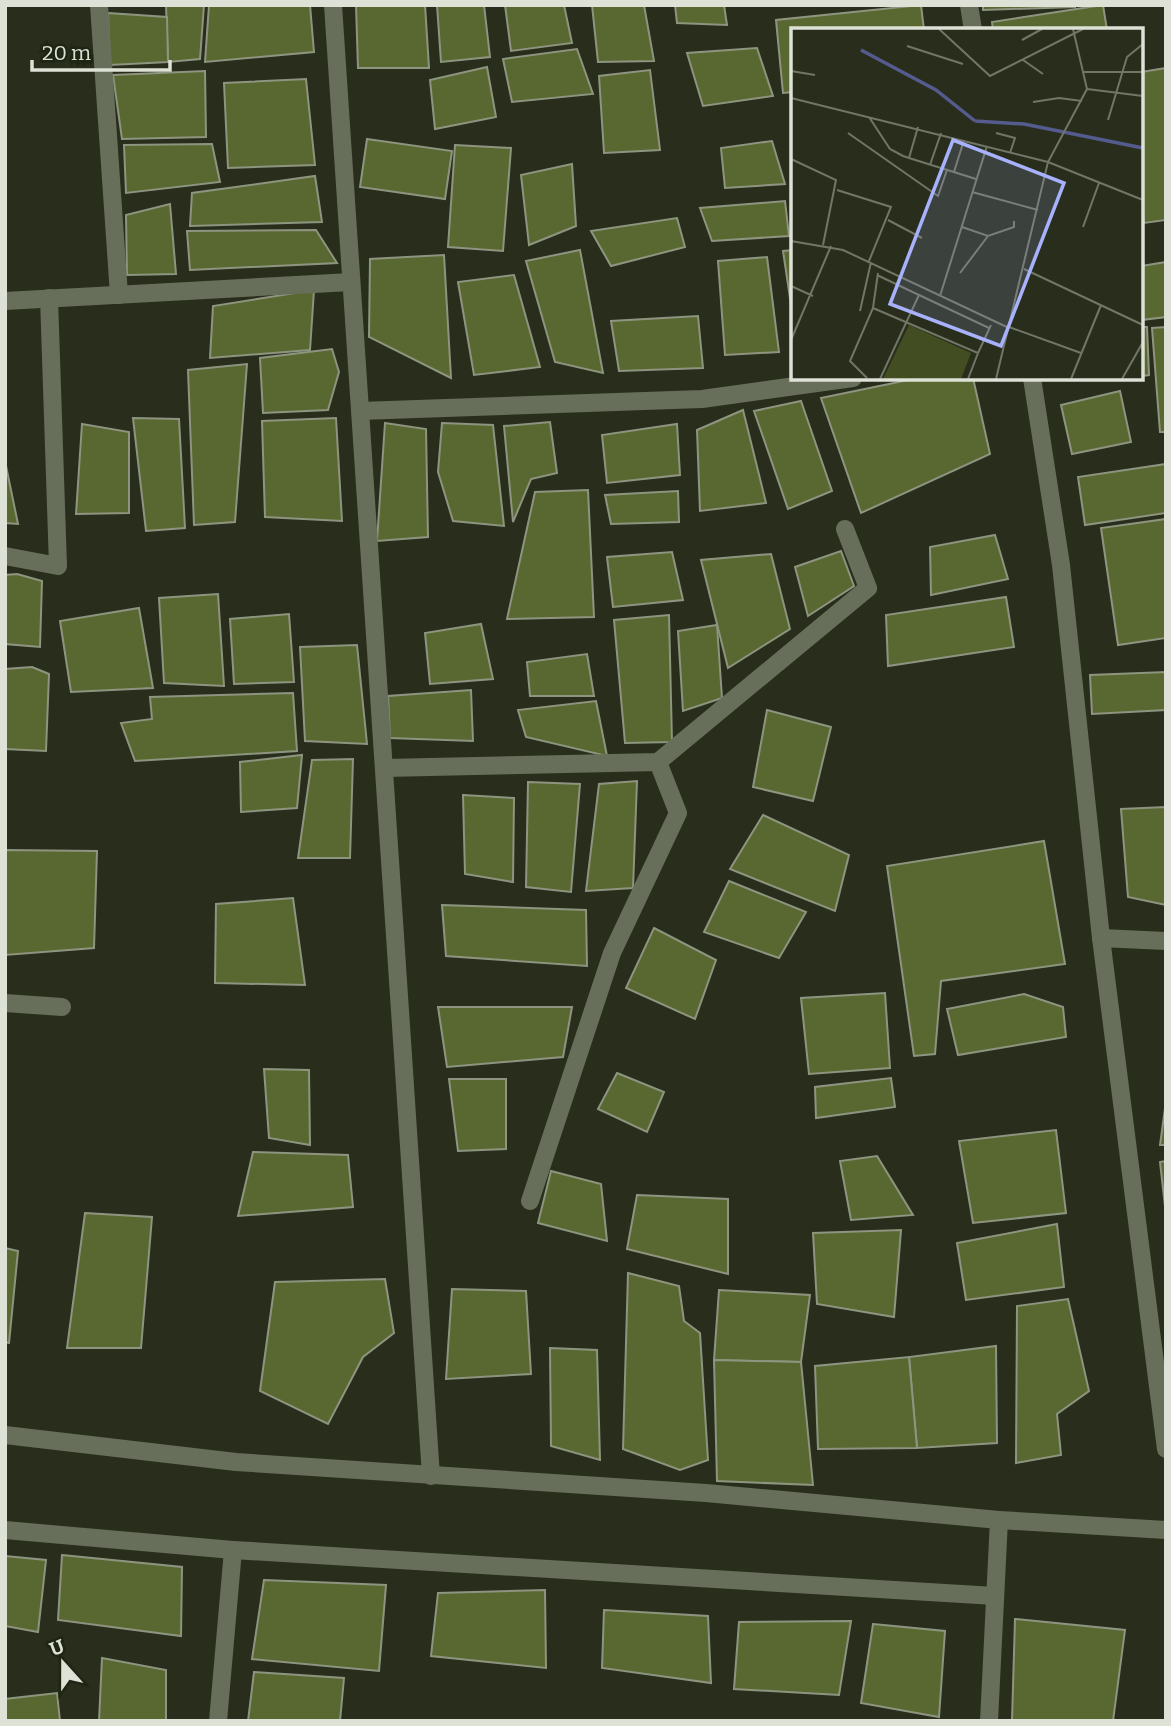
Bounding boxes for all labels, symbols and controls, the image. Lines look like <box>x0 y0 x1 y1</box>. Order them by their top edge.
scale bar <box>32 28 170 72</box>
inset map <box>791 28 1143 380</box>
text: 20 m <box>42 40 91 66</box>
north arrow <box>28 1628 98 1698</box>
text: U <box>46 1634 68 1661</box>

